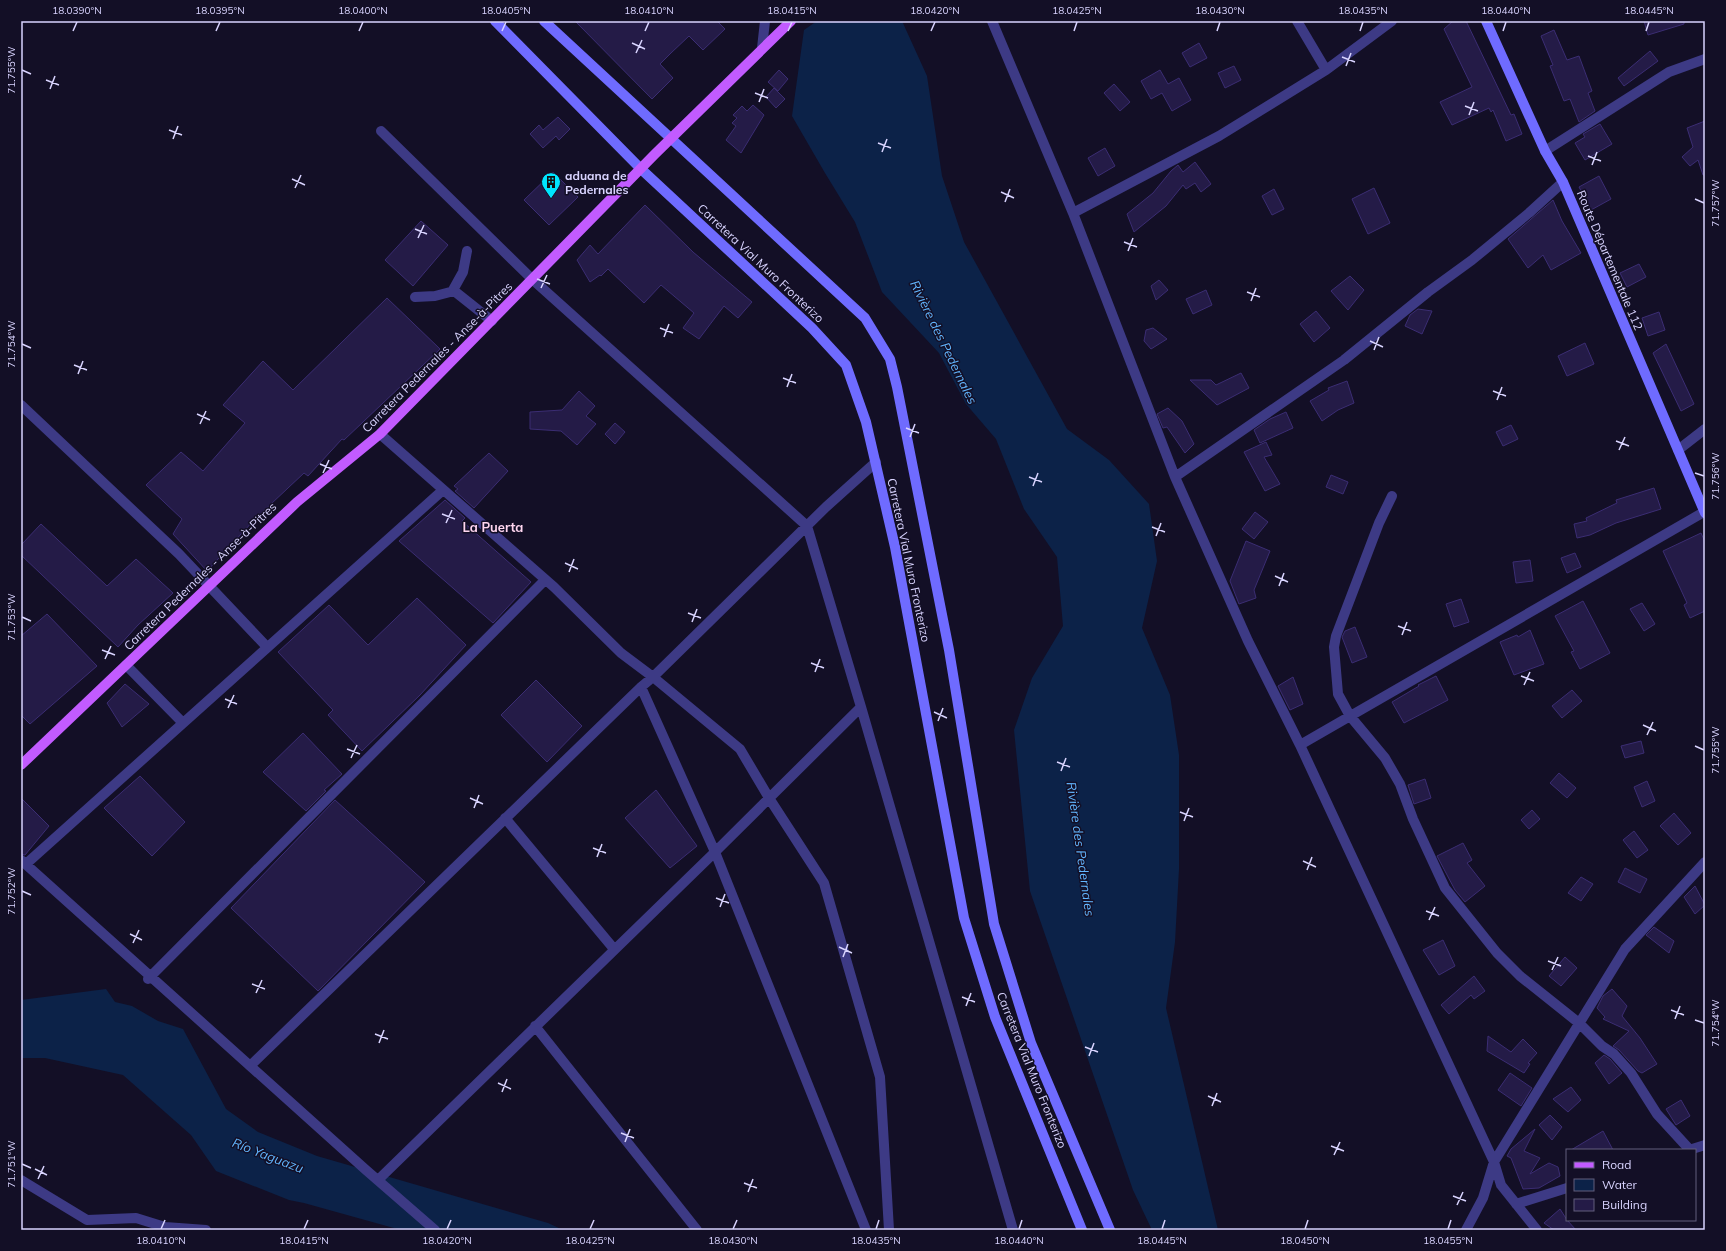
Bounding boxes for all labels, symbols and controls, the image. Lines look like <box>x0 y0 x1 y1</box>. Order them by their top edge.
text: 18.0390°N <box>52 4 102 17</box>
text: 18.0395°N <box>195 4 245 17</box>
text: 18.0400°N <box>338 4 388 17</box>
text: 18.0405°N <box>481 4 531 17</box>
text: 18.0410°N <box>624 4 674 17</box>
text: 18.0415°N <box>767 4 817 17</box>
text: 18.0420°N <box>910 4 960 17</box>
text: 18.0425°N <box>1052 4 1102 17</box>
text: 18.0430°N <box>1195 4 1245 17</box>
text: 18.0435°N <box>1338 4 1388 17</box>
text: 18.0440°N <box>1481 4 1531 17</box>
text: 18.0445°N <box>1624 4 1674 17</box>
text: 71.755°W <box>5 46 18 94</box>
place label: aduana de Pedernales <box>565 168 628 197</box>
building icon: aduana de Pedernales <box>540 171 562 199</box>
text: 71.757°W <box>1709 179 1722 227</box>
street label: Route Départementale 112 <box>1574 188 1646 332</box>
street label: Carretera Vial Muro Fronterizo <box>695 200 827 326</box>
water label: Rivière des Pedernales <box>907 277 981 407</box>
street label: Carretera Pedernales - Anse-à-Pitres <box>359 279 515 435</box>
text: 71.754°W <box>5 320 18 368</box>
text: 71.756°W <box>1709 452 1722 500</box>
street label: Carretera Vial Muro Fronterizo <box>884 477 934 643</box>
street label: Carretera Pedernales - Anse-à-Pitres <box>121 499 279 653</box>
district label: La Puerta <box>463 519 523 535</box>
text: 71.753°W <box>5 593 18 641</box>
text: 71.755°W <box>1709 726 1722 774</box>
water label: Rivière des Pedernales <box>1064 781 1098 917</box>
text: 71.752°W <box>5 867 18 915</box>
street label: Carretera Vial Muro Fronterizo <box>994 990 1070 1150</box>
text: 71.754°W <box>1709 999 1722 1047</box>
water label: Río Yaguazu <box>230 1134 306 1176</box>
text: 71.751°W <box>5 1140 18 1188</box>
legend <box>1566 1149 1696 1221</box>
text: Road <box>1602 1157 1631 1172</box>
text: Water <box>1602 1177 1638 1192</box>
text: Building <box>1602 1197 1647 1212</box>
text: 18.0410°N <box>136 1234 186 1247</box>
text: 18.0415°N <box>279 1234 329 1247</box>
text: 18.0420°N <box>422 1234 472 1247</box>
text: 18.0425°N <box>565 1234 615 1247</box>
text: 18.0430°N <box>708 1234 758 1247</box>
text: 18.0435°N <box>851 1234 901 1247</box>
text: 18.0440°N <box>994 1234 1044 1247</box>
text: 18.0445°N <box>1137 1234 1187 1247</box>
text: 18.0450°N <box>1280 1234 1330 1247</box>
text: 18.0455°N <box>1423 1234 1473 1247</box>

